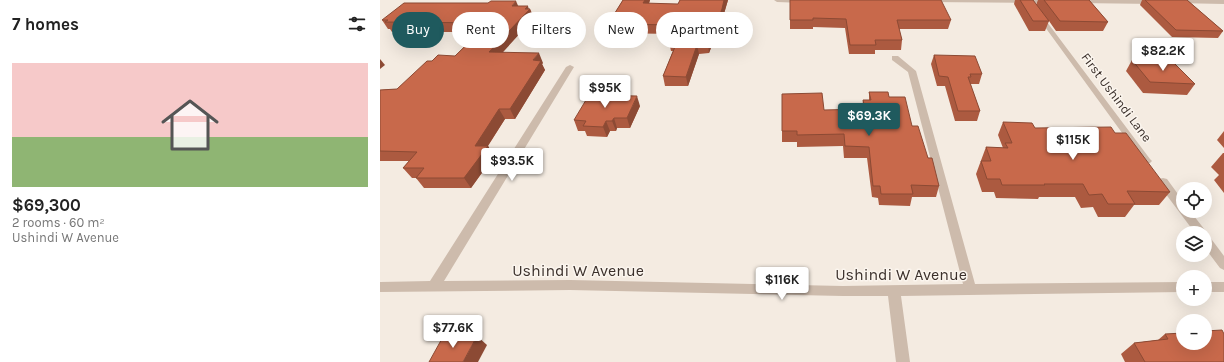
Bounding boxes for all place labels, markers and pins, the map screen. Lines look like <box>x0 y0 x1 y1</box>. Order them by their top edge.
pin: $82.2K <box>1130 38 1196 72</box>
pin: $95K <box>581 75 629 109</box>
pin: $69.3K <box>836 103 902 137</box>
pin: $115K <box>1045 127 1101 161</box>
pin: $93.5K <box>479 148 545 182</box>
pin: $116K <box>754 267 810 301</box>
pin: $77.6K <box>420 315 486 349</box>

